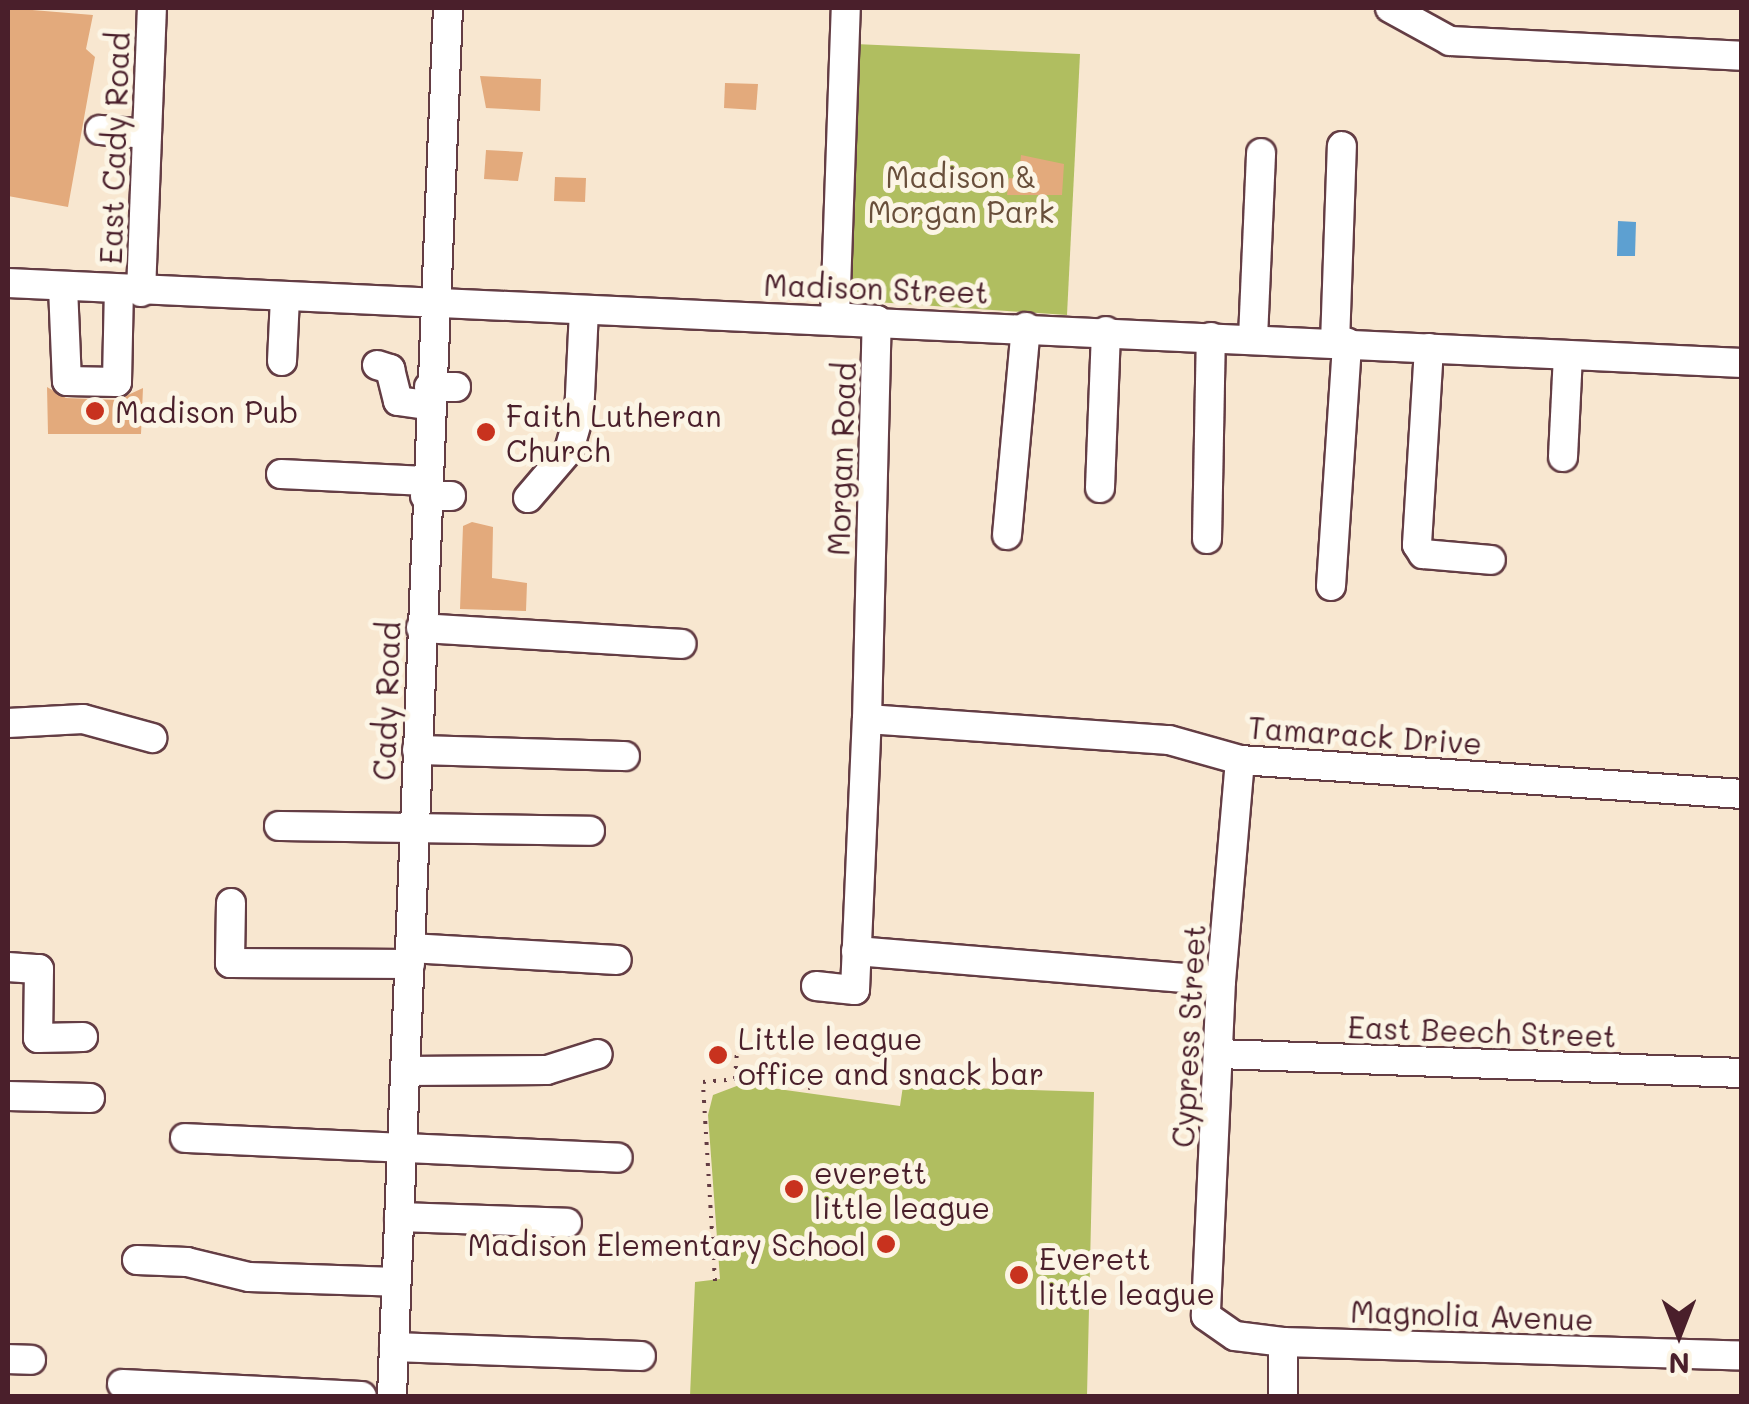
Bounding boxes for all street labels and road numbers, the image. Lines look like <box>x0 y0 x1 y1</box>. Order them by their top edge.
street label: East Cady Road <box>92 31 136 265</box>
street label: Madison Street <box>763 266 989 310</box>
street label: Morgan Road <box>820 362 862 556</box>
street label: Cady Road <box>365 621 407 781</box>
street label: Tamarack Drive <box>1247 709 1483 761</box>
street label: Cypress Street <box>1164 923 1212 1149</box>
street label: East Beech Street <box>1347 1008 1617 1054</box>
street label: Magnolia Avenue <box>1350 1293 1594 1337</box>

